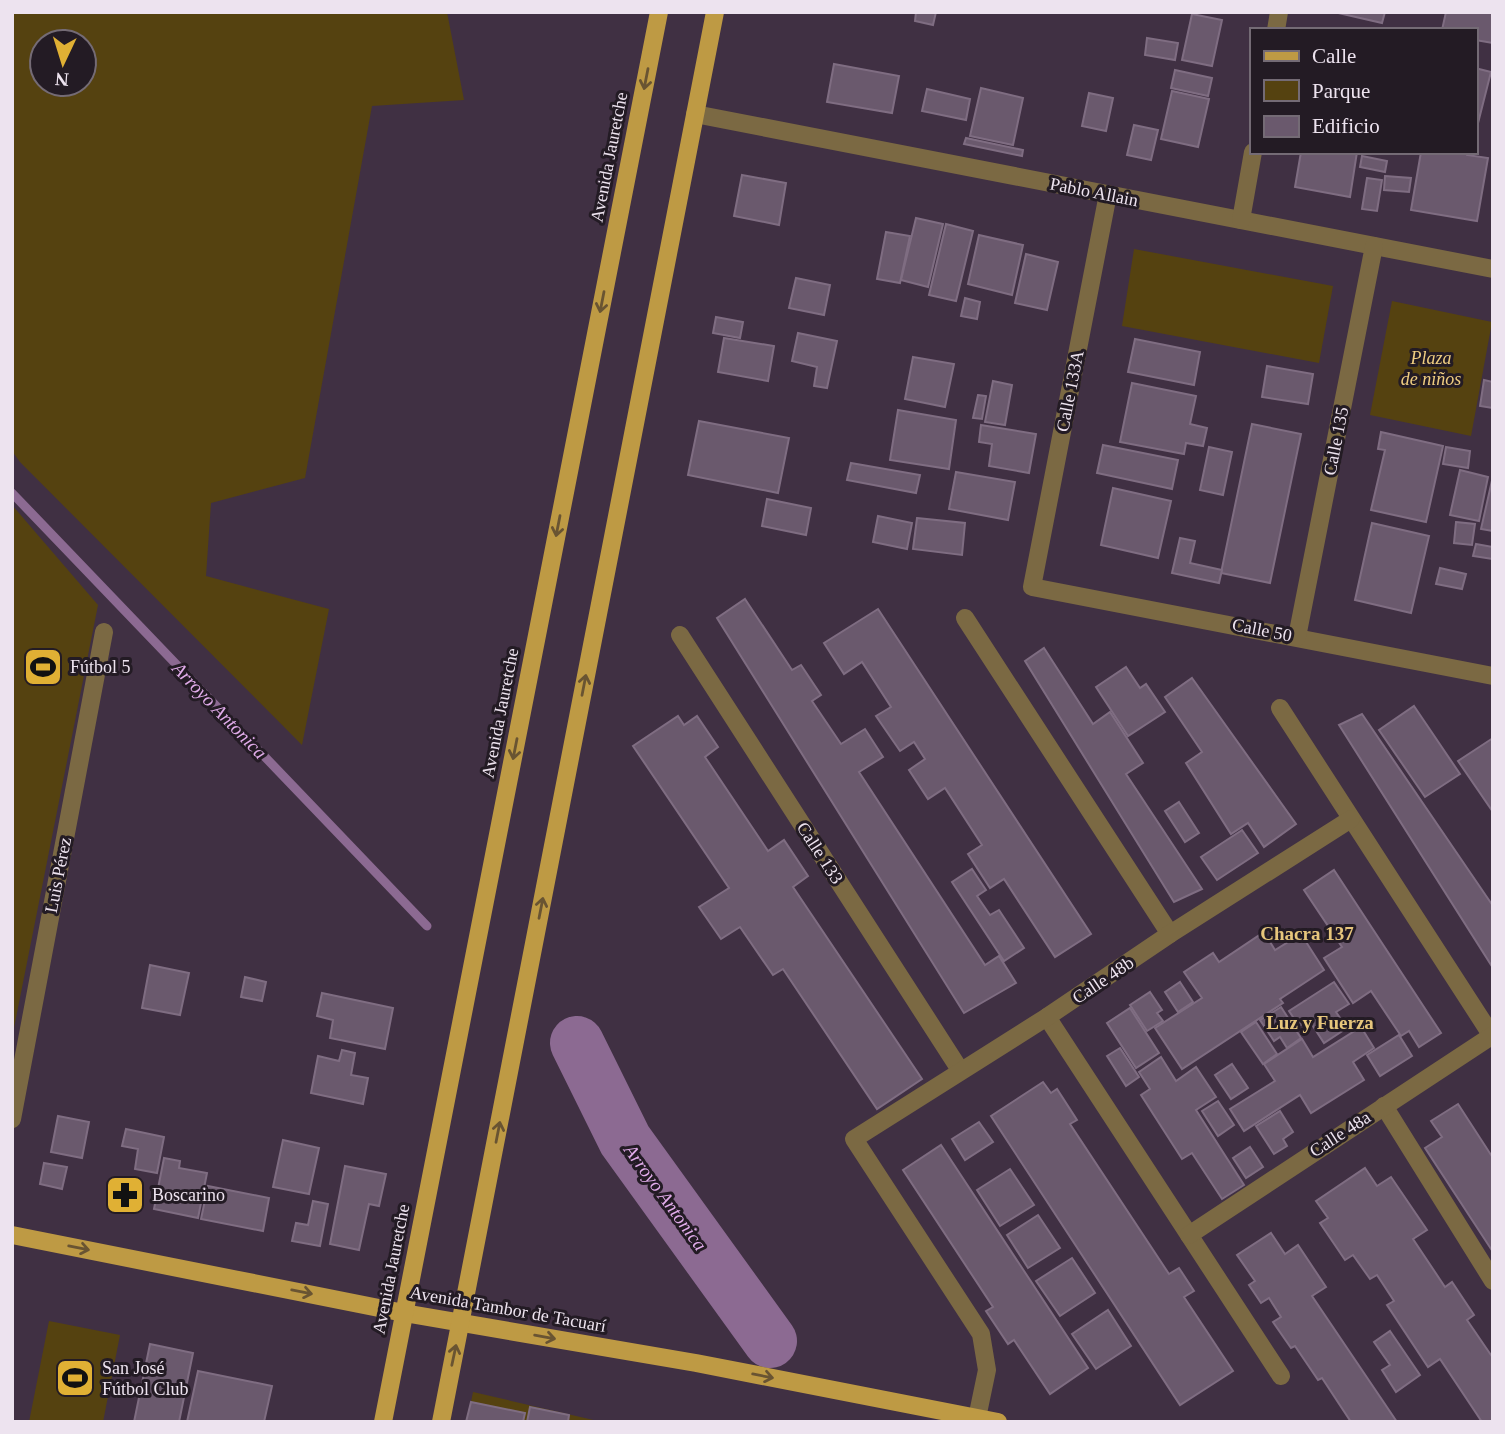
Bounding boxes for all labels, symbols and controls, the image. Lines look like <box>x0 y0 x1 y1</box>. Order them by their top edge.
north arrow <box>28 28 98 98</box>
legend <box>1250 28 1477 154</box>
text: Calle <box>1312 44 1356 68</box>
one-way arrow <box>638 67 652 90</box>
text: N <box>54 68 69 90</box>
text: Parque <box>1312 79 1370 103</box>
street label: Avenida Jauretche <box>587 90 631 224</box>
text: Edificio <box>1312 114 1380 138</box>
street label: Pablo Allain <box>1048 174 1140 210</box>
one-way arrow <box>595 291 609 313</box>
park label: Plaza de niños <box>1401 348 1461 389</box>
street label: Calle 133A <box>1052 349 1088 433</box>
street label: Calle 135 <box>1320 405 1352 477</box>
one-way arrow <box>551 514 565 537</box>
street label: Calle 50 <box>1230 614 1294 646</box>
sports icon: Fútbol 5 <box>22 646 64 688</box>
street label: Avenida Jauretche <box>478 646 522 780</box>
water label: Arroyo Antonica <box>167 656 271 763</box>
place label: Fútbol 5 <box>70 657 131 677</box>
one-way arrow <box>578 674 592 697</box>
one-way arrow <box>507 737 521 760</box>
street label: Calle 133 <box>793 818 847 888</box>
street label: Luis Pérez <box>41 836 75 914</box>
one-way arrow <box>535 897 548 920</box>
district label: Chacra 137 <box>1260 923 1354 944</box>
street label: Calle 48b <box>1069 952 1137 1008</box>
district label: Luz y Fuerza <box>1266 1012 1374 1033</box>
street label: Calle 48a <box>1306 1107 1374 1161</box>
one-way arrow <box>492 1121 505 1144</box>
water label: Arroyo Antonica <box>619 1138 711 1254</box>
pharmacy icon: Boscarino <box>104 1174 146 1216</box>
place label: Boscarino <box>152 1185 225 1205</box>
street label: Avenida Jauretche <box>369 1202 413 1336</box>
one-way arrow <box>67 1242 90 1256</box>
street label: Avenida Tambor de Tacuarí <box>408 1282 608 1336</box>
one-way arrow <box>290 1286 313 1300</box>
one-way arrow <box>533 1331 556 1344</box>
one-way arrow <box>447 1344 461 1367</box>
sports icon: San José Fútbol Club <box>54 1357 96 1399</box>
place label: San José Fútbol Club <box>102 1358 189 1399</box>
one-way arrow <box>751 1369 774 1383</box>

